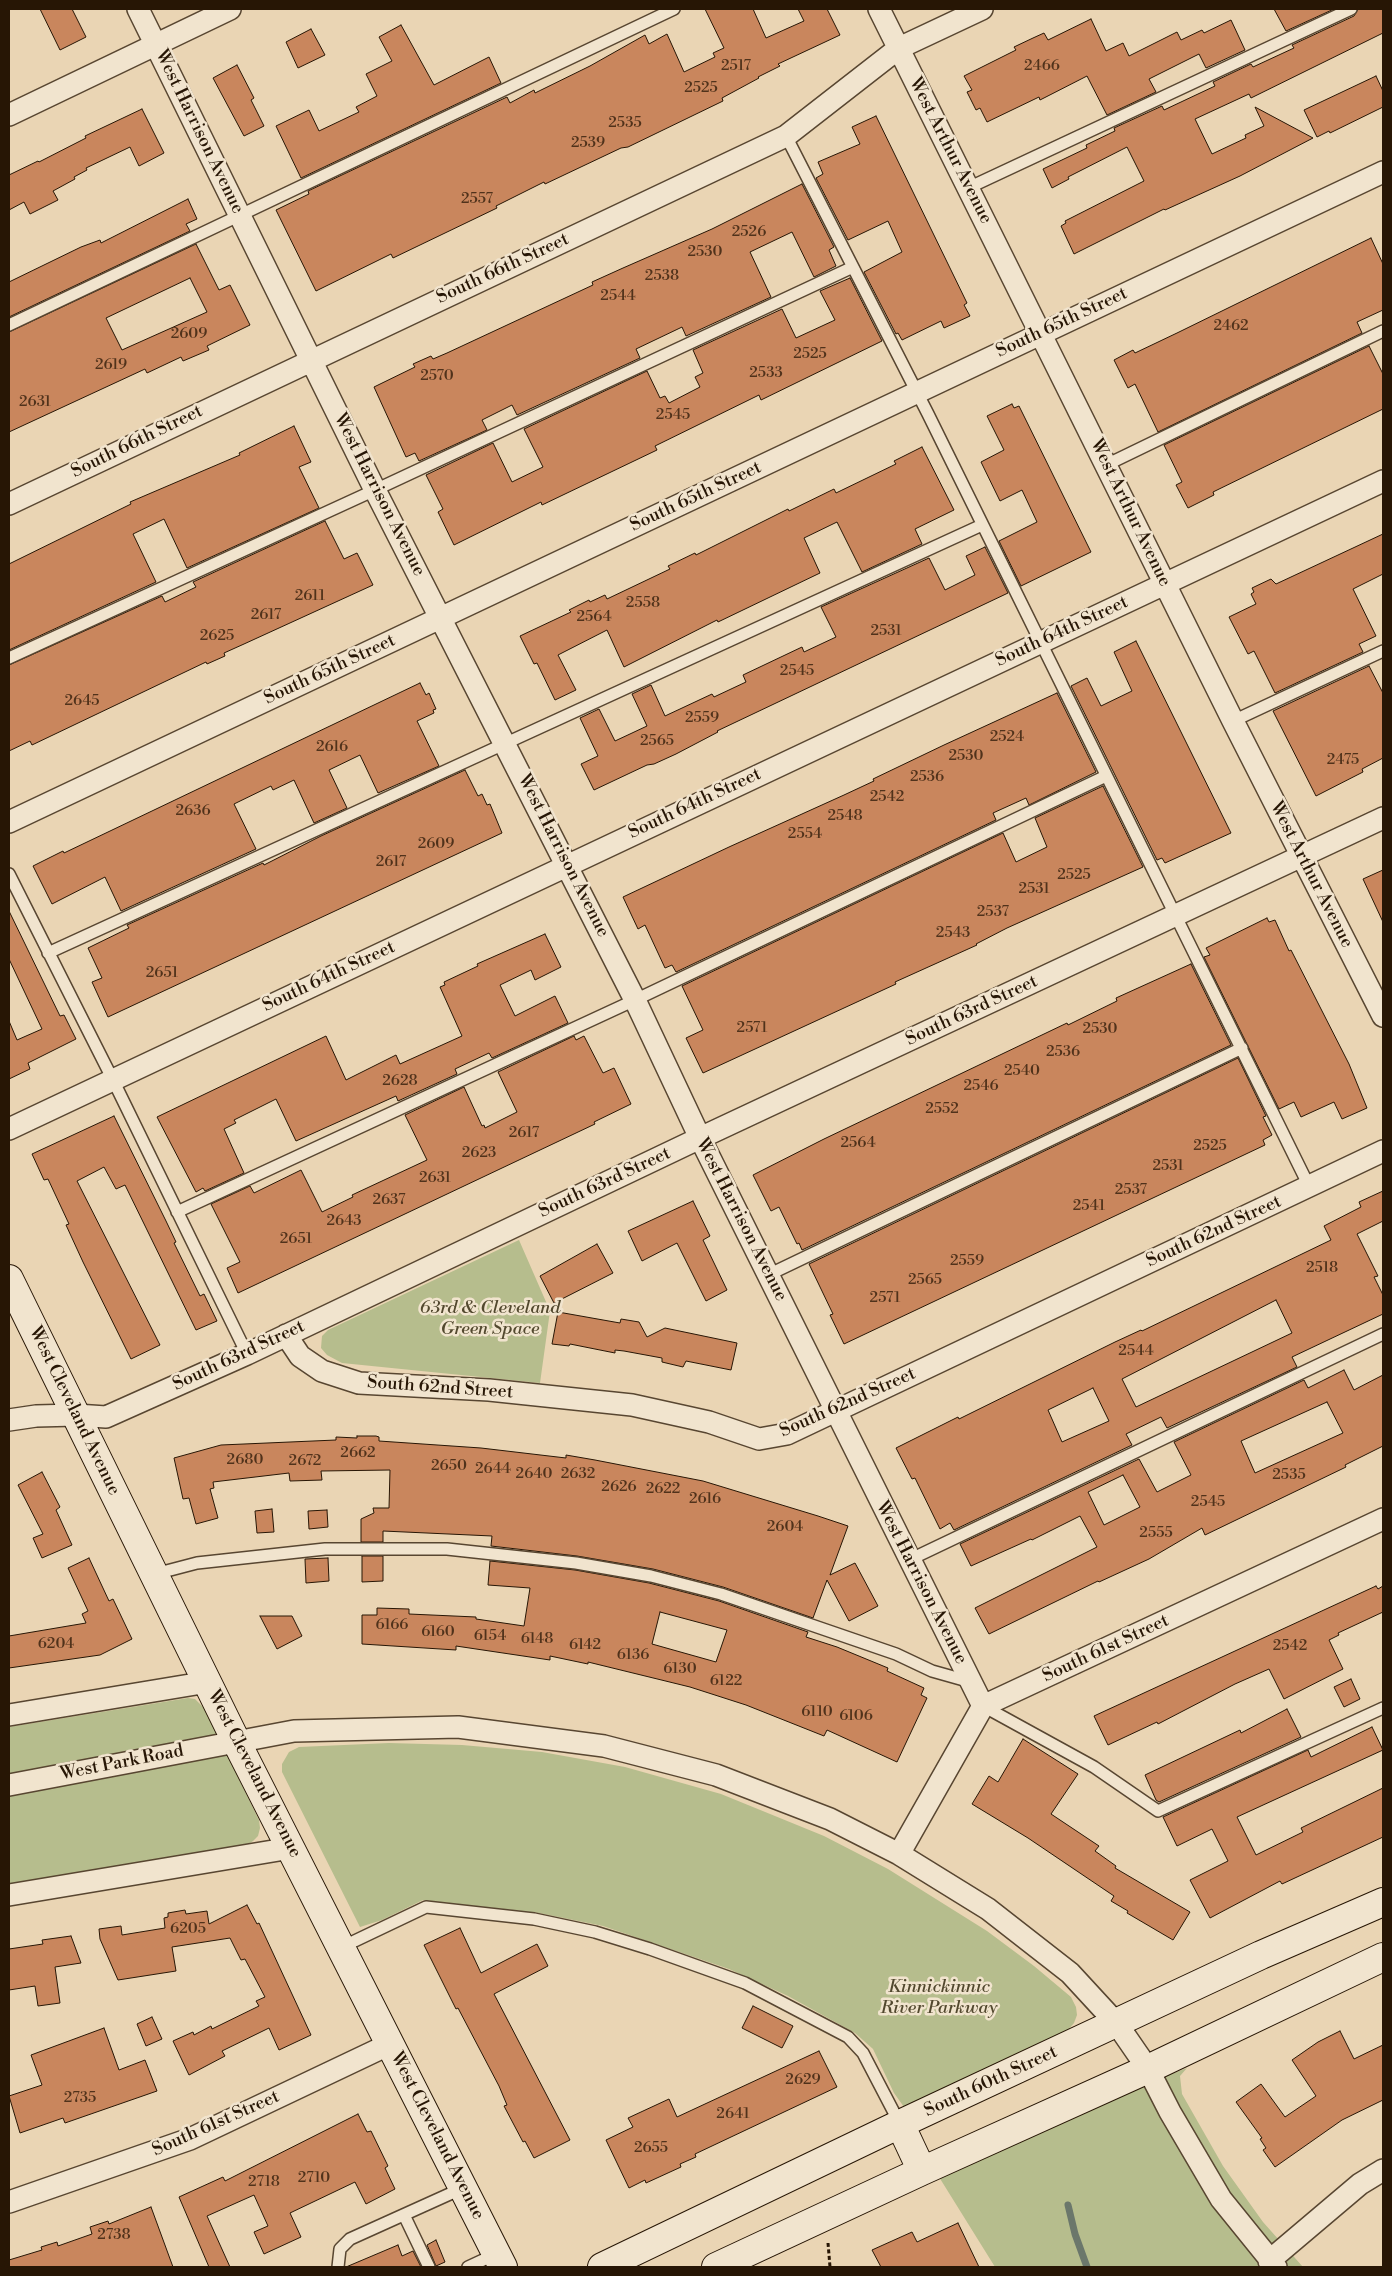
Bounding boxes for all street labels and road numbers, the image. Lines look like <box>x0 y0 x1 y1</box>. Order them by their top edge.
street label: West Harrison Avenue <box>150 46 248 218</box>
street label: West Arthur Avenue <box>904 74 996 228</box>
street label: South 66th Street <box>433 229 573 309</box>
street label: South 65th Street <box>993 283 1131 363</box>
street label: South 66th Street <box>68 401 206 483</box>
street label: West Harrison Avenue <box>329 410 429 580</box>
street label: West Arthur Avenue <box>1085 436 1175 590</box>
street label: South 65th Street <box>627 457 765 537</box>
street label: South 64th Street <box>992 592 1132 672</box>
street label: South 65th Street <box>261 630 399 710</box>
street label: South 64th Street <box>625 764 765 844</box>
street label: West Harrison Avenue <box>513 771 613 941</box>
street label: West Arthur Avenue <box>1265 798 1357 952</box>
street label: South 64th Street <box>259 937 399 1017</box>
street label: South 63rd Street <box>903 971 1041 1051</box>
street label: West Harrison Avenue <box>691 1135 791 1305</box>
street label: South 63rd Street <box>536 1143 674 1223</box>
street label: South 62nd Street <box>1143 1191 1285 1273</box>
street label: South 63rd Street <box>170 1316 308 1396</box>
street label: West Cleveland Avenue <box>24 1323 124 1499</box>
street label: South 62nd Street <box>777 1363 919 1443</box>
street label: South 62nd Street <box>366 1372 514 1404</box>
street label: West Harrison Avenue <box>871 1498 971 1668</box>
street label: South 61st Street <box>1039 1610 1173 1688</box>
street label: West Cleveland Avenue <box>202 1687 306 1861</box>
street label: West Park Road <box>58 1740 186 1786</box>
street label: South 60th Street <box>921 2042 1061 2122</box>
street label: West Cleveland Avenue <box>385 2049 489 2223</box>
street label: South 61st Street <box>149 2086 283 2162</box>

